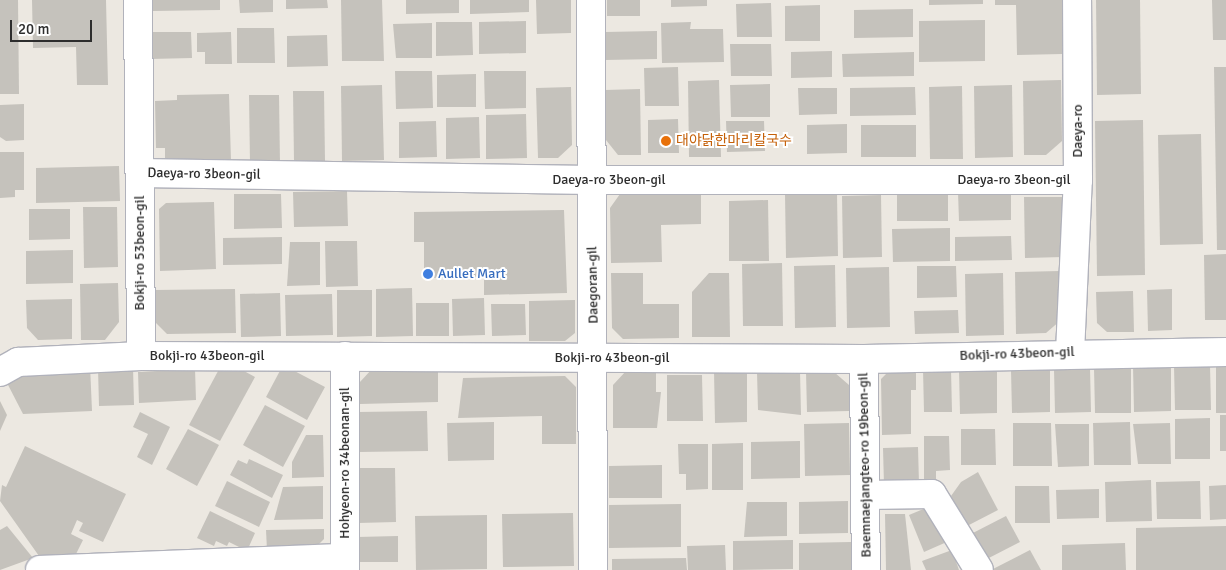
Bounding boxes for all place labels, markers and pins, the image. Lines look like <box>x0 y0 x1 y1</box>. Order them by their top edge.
place label: 대야닭한마리칼국수 <box>676 133 792 149</box>
marker: 대야닭한마리칼국수 <box>660 135 672 147</box>
place label: Aullet Mart <box>438 266 506 282</box>
marker: Aullet Mart <box>422 268 434 280</box>

